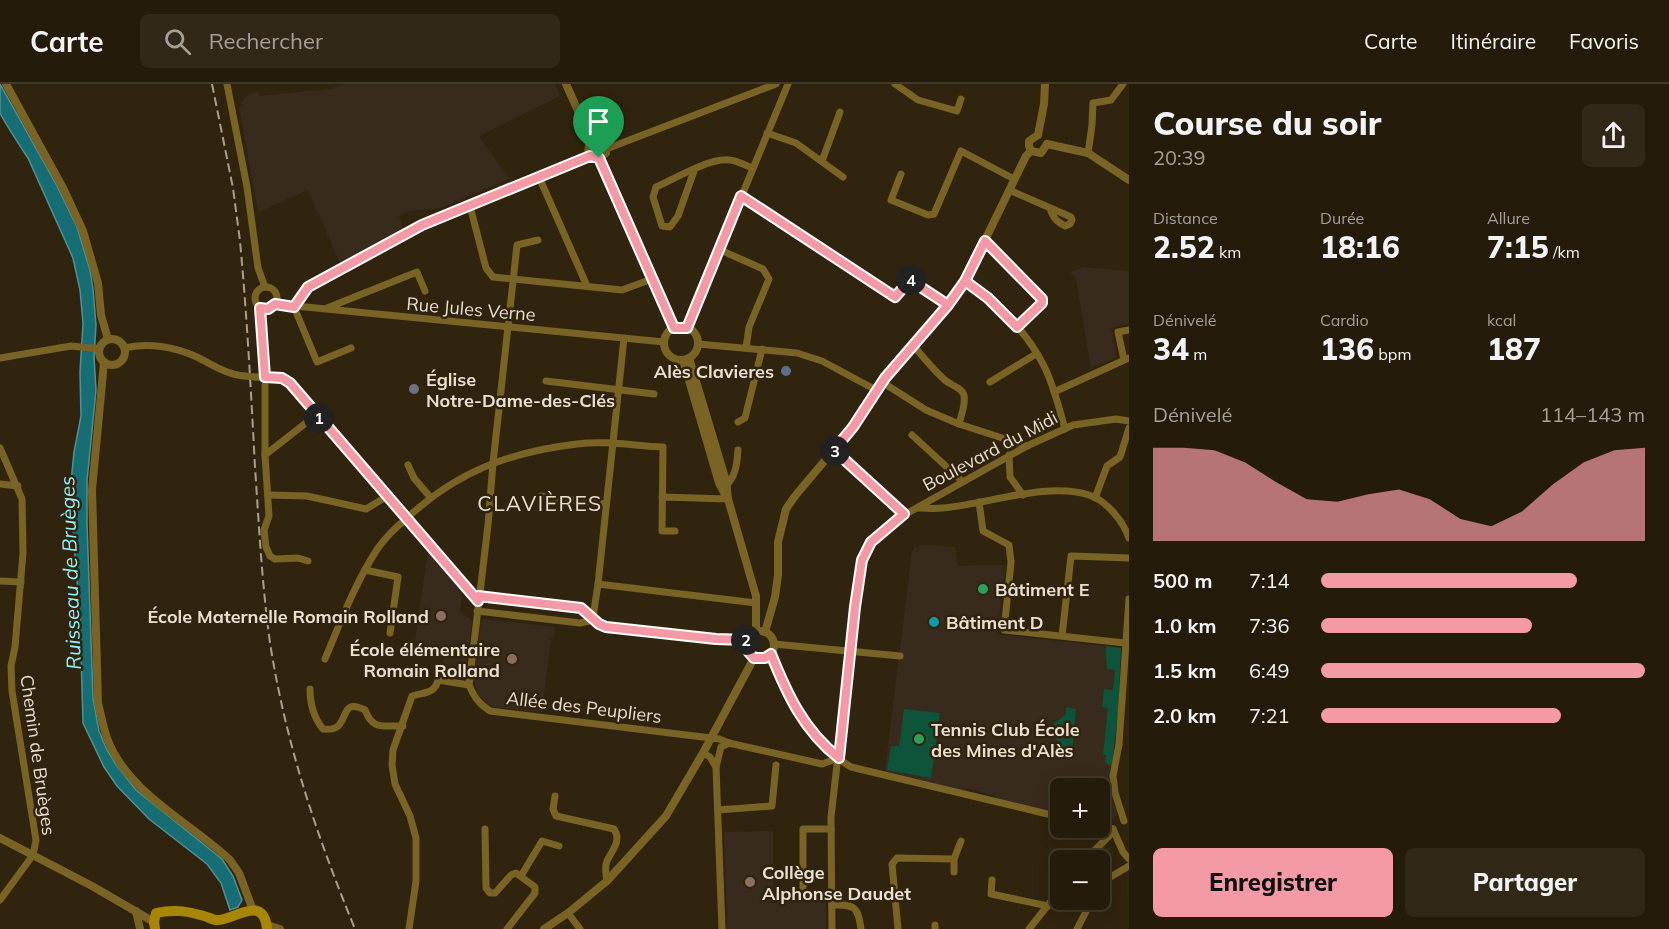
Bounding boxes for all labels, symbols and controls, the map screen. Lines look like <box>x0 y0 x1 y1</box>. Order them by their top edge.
search box <box>140 14 560 68</box>
text: Carte <box>30 24 104 59</box>
icon: search <box>161 25 194 58</box>
text: Rechercher <box>209 27 323 55</box>
text: Carte <box>1364 28 1418 54</box>
text: Itinéraire <box>1451 28 1536 54</box>
text: Favoris <box>1569 28 1639 54</box>
pin <box>573 96 624 158</box>
text: Course du soir <box>1153 102 1381 143</box>
button: share <box>1582 104 1645 167</box>
icon: arrive <box>582 105 615 138</box>
text: 20:39 <box>1153 145 1206 170</box>
text: Distance <box>1153 208 1218 228</box>
text: Durée <box>1320 208 1364 228</box>
text: Allure <box>1487 208 1530 228</box>
text: 2.52 <box>1153 228 1215 266</box>
text: 18:16 <box>1320 228 1400 266</box>
text: 7:15 <box>1487 228 1549 266</box>
text: km <box>1215 242 1241 262</box>
text: /km <box>1549 242 1580 262</box>
pin: 4 <box>896 265 926 295</box>
text: 4 <box>906 270 916 290</box>
street label: Rue Jules Verne <box>405 292 537 326</box>
text: Dénivelé <box>1153 310 1216 330</box>
text: Cardio <box>1320 310 1369 330</box>
text: kcal <box>1487 310 1516 330</box>
text: 34 <box>1153 330 1189 368</box>
text: 136 <box>1320 330 1374 368</box>
text: 187 <box>1487 330 1541 368</box>
text: m <box>1189 344 1207 364</box>
text: bpm <box>1374 344 1411 364</box>
place label: Alès Clavieres <box>654 360 774 383</box>
marker: Alès Clavieres <box>779 364 793 378</box>
place label: Église Notre-Dame-des-Clés <box>426 368 615 412</box>
marker: Église Notre-Dame-des-Clés <box>407 382 421 396</box>
text: Dénivelé <box>1153 402 1232 427</box>
text: 114–143 m <box>1540 402 1645 427</box>
pin: 1 <box>304 403 334 433</box>
street label: Boulevard du Midi <box>919 406 1061 496</box>
text: 1 <box>314 408 324 428</box>
pin: 3 <box>820 436 850 466</box>
text: 3 <box>830 441 840 461</box>
water label: Ruisseau de Bruèges <box>54 476 86 670</box>
district label: CLAVIÈRES <box>477 490 603 516</box>
text: 500 m <box>1153 568 1212 593</box>
text: 7:14 <box>1249 568 1290 593</box>
place label: Bâtiment E <box>995 578 1089 601</box>
marker: Bâtiment E <box>976 582 990 596</box>
place label: École Maternelle Romain Rolland <box>147 605 429 628</box>
marker: École Maternelle Romain Rolland <box>434 609 448 623</box>
place label: Bâtiment D <box>946 611 1043 634</box>
text: 1.0 km <box>1153 613 1216 638</box>
text: 7:36 <box>1249 613 1290 638</box>
marker: Bâtiment D <box>927 615 941 629</box>
pin: 2 <box>731 625 761 655</box>
text: 2 <box>741 630 751 650</box>
place label: École élémentaire Romain Rolland <box>350 638 500 682</box>
marker: École élémentaire Romain Rolland <box>505 652 519 666</box>
text: 1.5 km <box>1153 658 1216 683</box>
text: 6:49 <box>1249 658 1290 683</box>
street label: Chemin de Bruèges <box>15 673 61 837</box>
street label: Allée des Peupliers <box>505 686 663 728</box>
text: 2.0 km <box>1153 703 1216 728</box>
text: 7:21 <box>1249 703 1290 728</box>
place label: Tennis Club École des Mines d'Alès <box>931 718 1080 762</box>
marker: Tennis Club École des Mines d'Alès <box>912 732 926 746</box>
map controls <box>1050 778 1110 910</box>
button: + <box>1050 778 1110 838</box>
button: Enregistrer <box>1153 848 1393 917</box>
button: Partager <box>1405 848 1645 917</box>
button: − <box>1050 850 1110 910</box>
place label: Collège Alphonse Daudet <box>762 861 911 905</box>
marker: Collège Alphonse Daudet <box>743 875 757 889</box>

